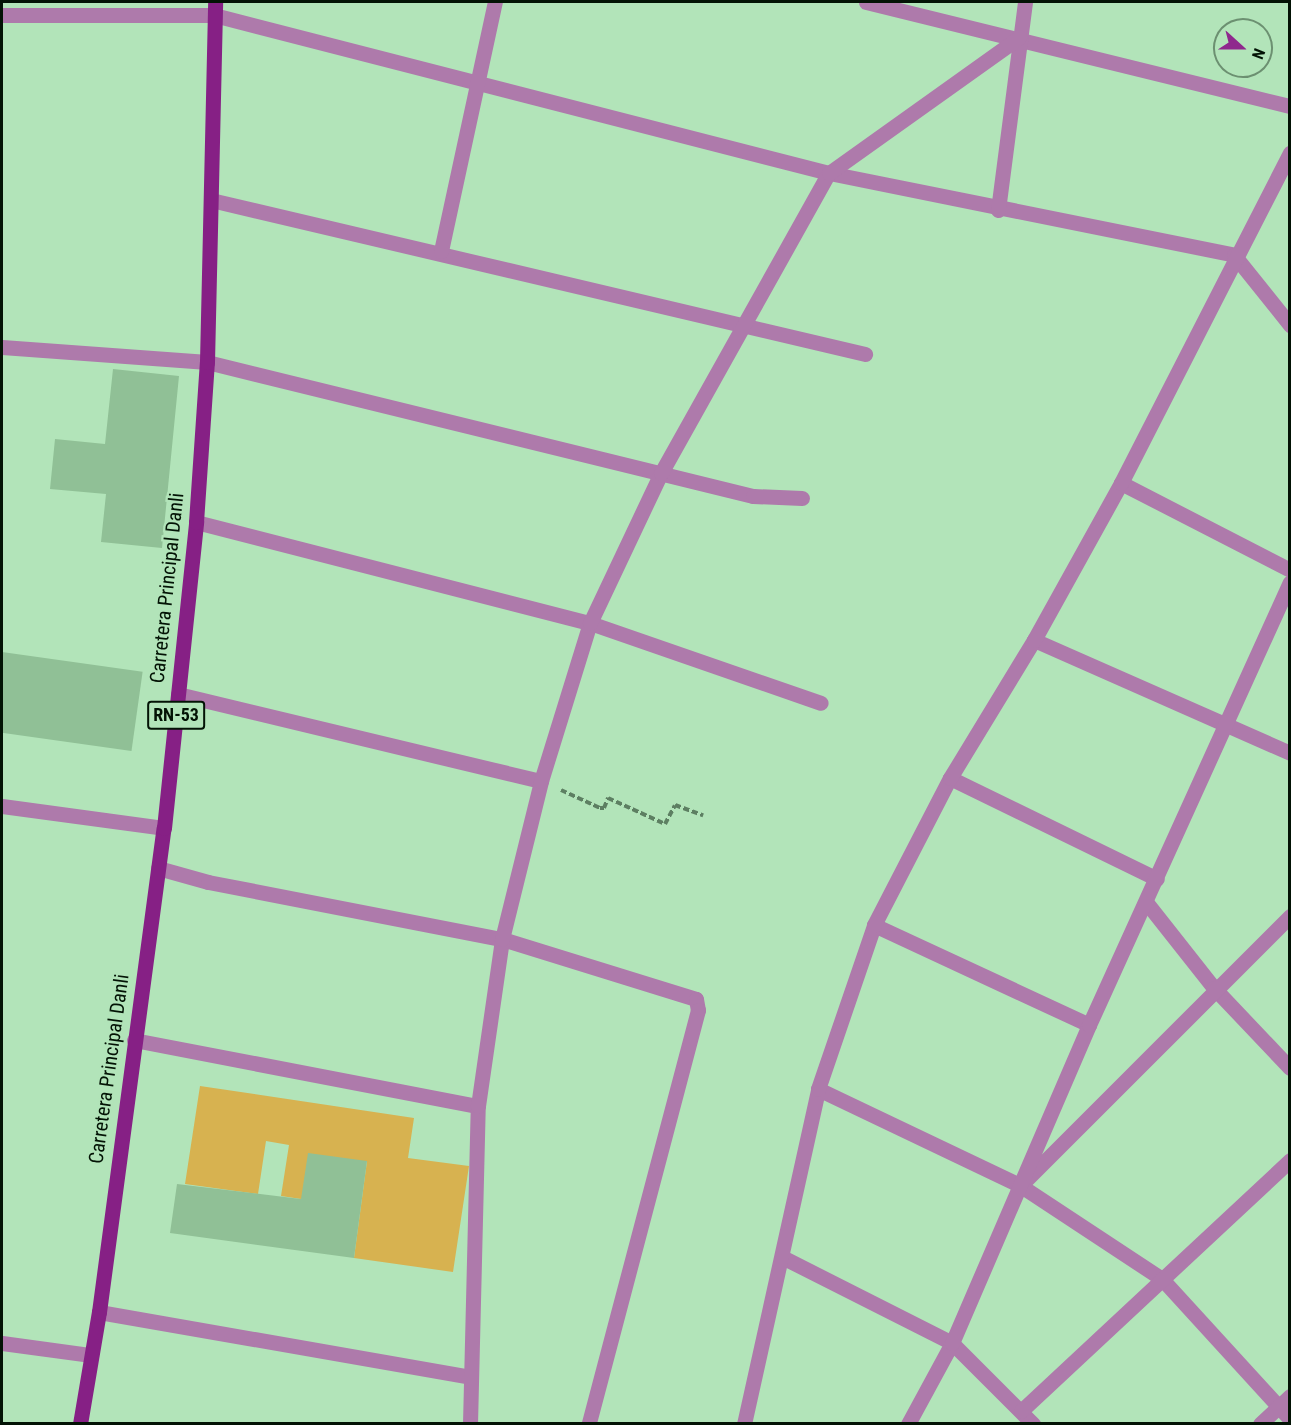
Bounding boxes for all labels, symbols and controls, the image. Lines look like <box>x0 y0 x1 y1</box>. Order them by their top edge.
north arrow <box>1213 18 1273 78</box>
text: N <box>1248 46 1269 62</box>
street label: Carretera Principal Danli <box>145 492 189 684</box>
road number: RN-53 <box>146 700 206 730</box>
street label: Carretera Principal Danli <box>84 973 134 1165</box>

